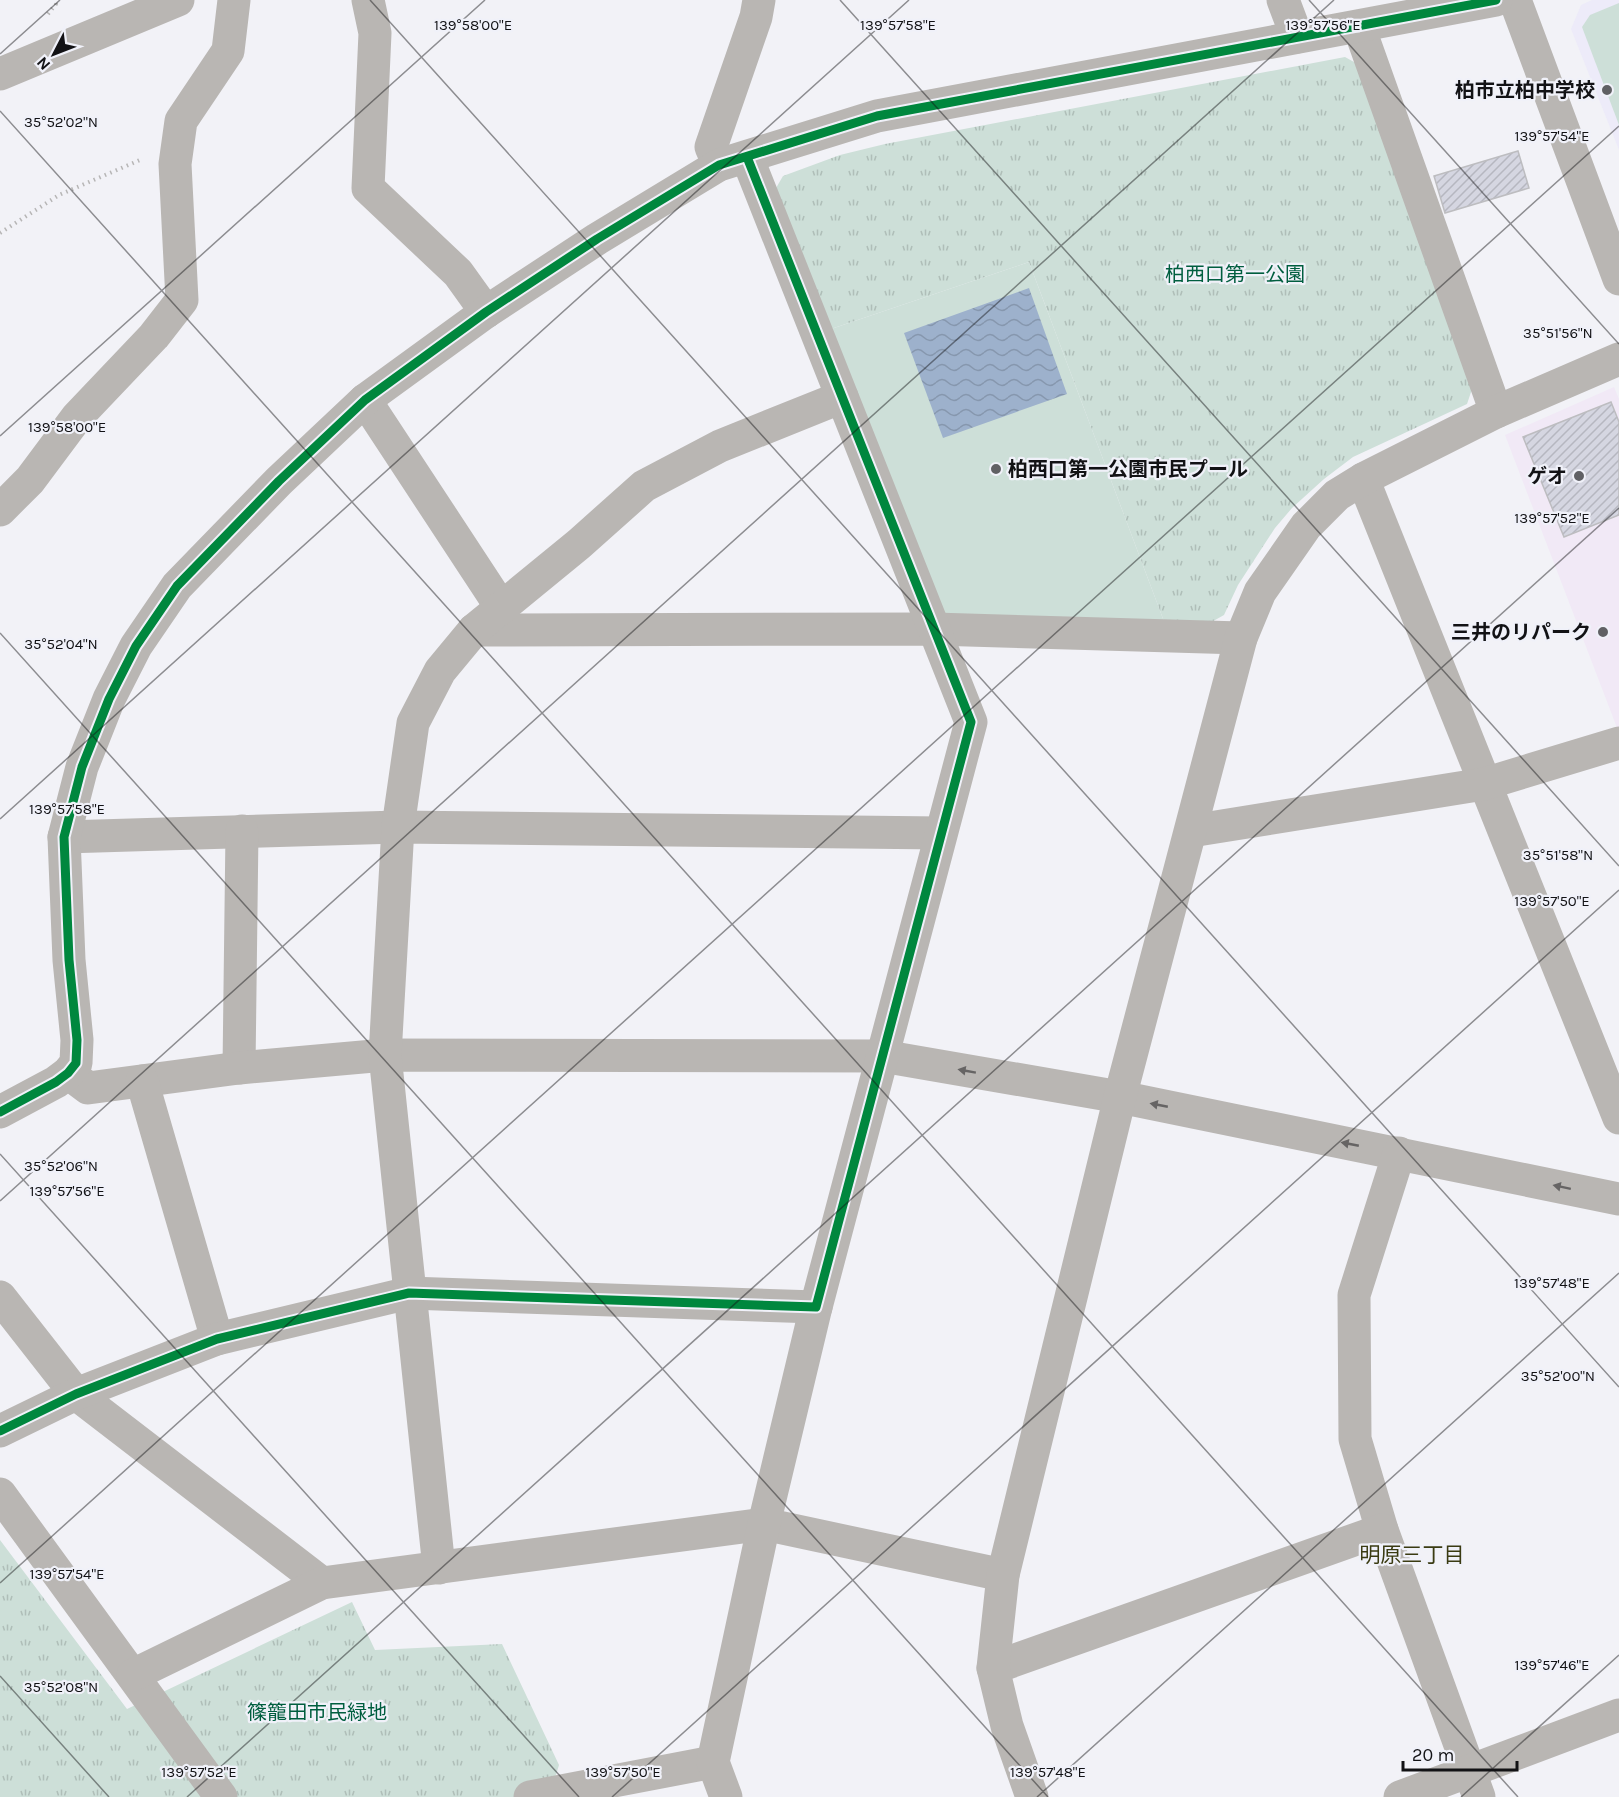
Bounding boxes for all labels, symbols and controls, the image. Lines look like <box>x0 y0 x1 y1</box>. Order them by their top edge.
text: 139°58'00"E <box>434 16 512 34</box>
text: 139°57'58"E <box>860 16 936 34</box>
text: 139°57'56"E <box>1285 16 1361 34</box>
north arrow <box>24 24 84 84</box>
text: N <box>32 53 54 74</box>
place label: 柏市立柏中学校 <box>1455 79 1595 102</box>
marker: 柏市立柏中学校 <box>1600 83 1614 97</box>
text: 35°52'02"N <box>24 113 98 131</box>
text: 139°57'54"E <box>1514 127 1590 145</box>
park label: 柏西口第一公園 <box>1165 263 1305 286</box>
text: 35°51'56"N <box>1523 324 1593 342</box>
text: 139°58'00"E <box>28 418 106 436</box>
place label: 柏西口第一公園市民プール <box>1008 458 1248 481</box>
marker: 柏西口第一公園市民プール <box>989 462 1003 476</box>
place label: ゲオ <box>1527 465 1567 488</box>
marker: ゲオ <box>1572 469 1586 483</box>
text: 139°57'52"E <box>1514 509 1590 527</box>
place label: 三井のリパーク <box>1451 621 1591 644</box>
marker: 三井のリパーク <box>1596 625 1610 639</box>
text: 35°52'04"N <box>24 635 98 653</box>
text: 139°57'58"E <box>29 800 105 818</box>
text: 35°51'58"N <box>1523 846 1593 864</box>
text: 139°57'50"E <box>1514 892 1590 910</box>
one-way arrow <box>957 1066 976 1075</box>
one-way arrow <box>1150 1100 1168 1110</box>
one-way arrow <box>1340 1139 1359 1148</box>
text: 35°52'06"N <box>24 1157 98 1175</box>
text: 139°57'56"E <box>29 1182 105 1200</box>
one-way arrow <box>1552 1182 1571 1191</box>
text: 139°57'48"E <box>1514 1274 1590 1292</box>
text: 35°52'00"N <box>1521 1367 1595 1385</box>
district label: 明原三丁目 <box>1360 1543 1465 1567</box>
text: 139°57'54"E <box>29 1565 105 1583</box>
text: 139°57'46"E <box>1514 1656 1590 1674</box>
text: 35°52'08"N <box>24 1678 98 1696</box>
park label: 篠籠田市民緑地 <box>247 1701 387 1724</box>
scale bar <box>1403 1734 1517 1772</box>
text: 20 m <box>1412 1744 1454 1766</box>
text: 139°57'52"E <box>161 1763 237 1781</box>
text: 139°57'50"E <box>585 1763 661 1781</box>
text: 139°57'48"E <box>1010 1763 1086 1781</box>

